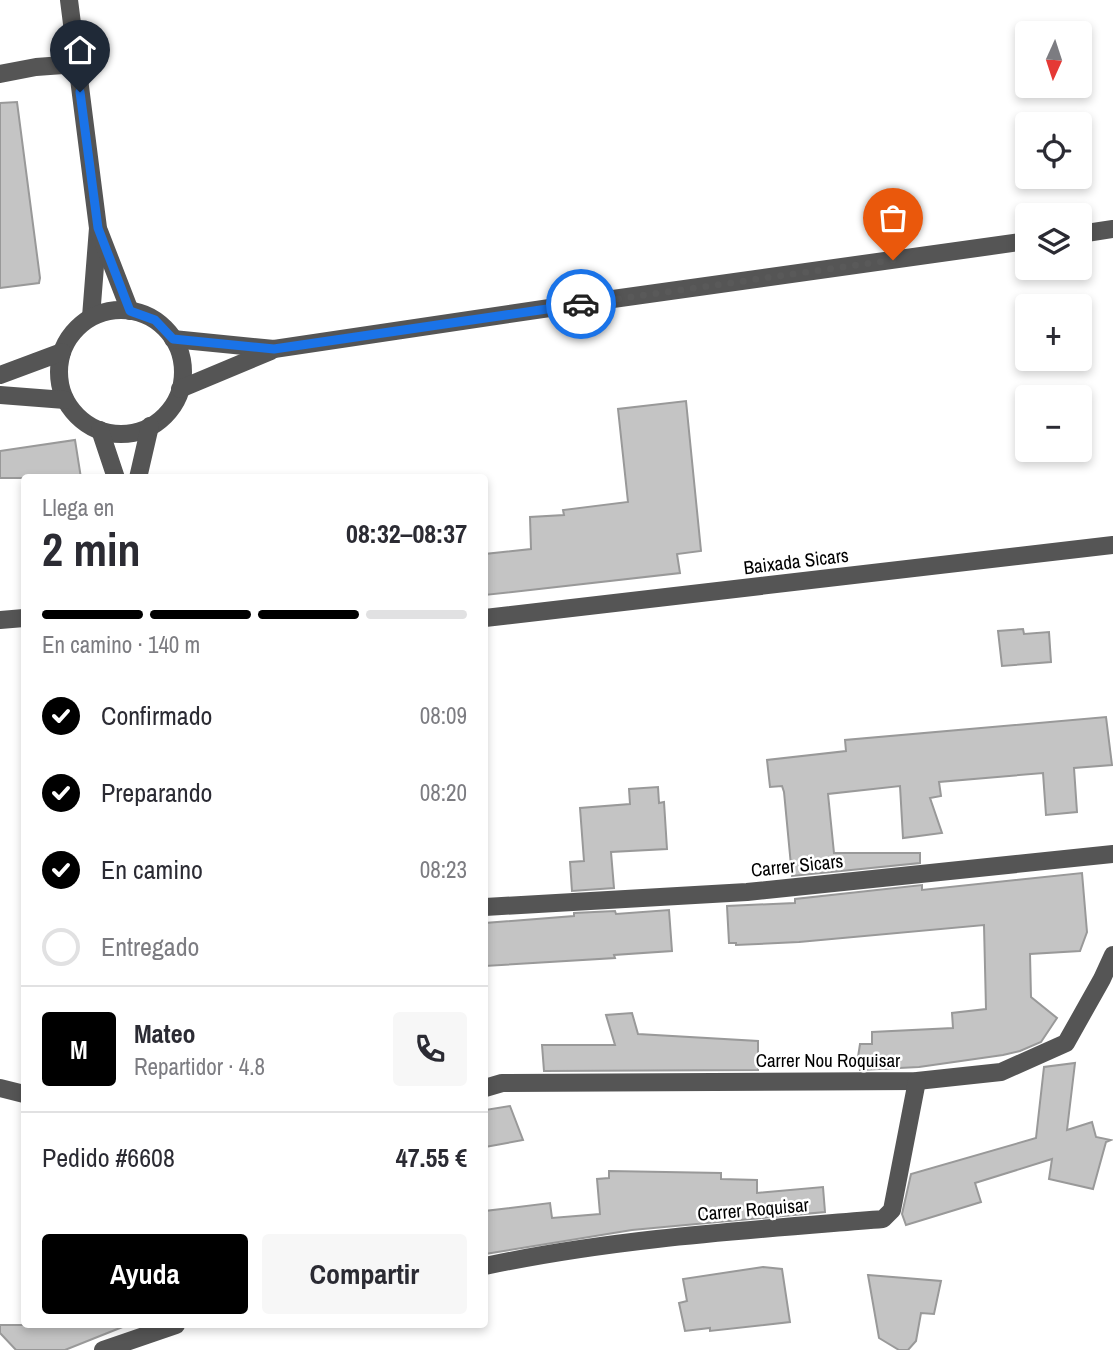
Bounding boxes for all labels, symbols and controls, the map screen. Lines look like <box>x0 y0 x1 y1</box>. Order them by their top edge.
pin <box>50 20 110 92</box>
north arrow <box>1015 21 1092 98</box>
map controls <box>1015 21 1092 462</box>
icon: home <box>61 31 99 69</box>
button: locate <box>1015 112 1092 189</box>
pin <box>863 188 923 260</box>
icon: bag <box>874 199 912 237</box>
button: layers <box>1015 203 1092 280</box>
courier <box>546 269 616 339</box>
icon: car <box>562 285 600 323</box>
button: + <box>1015 294 1092 371</box>
button: − <box>1015 385 1092 462</box>
text: Llega en <box>42 492 114 523</box>
text: 08:32–08:37 <box>346 516 467 551</box>
text: 2 min <box>42 518 141 580</box>
street label: Baixada Sicars <box>742 542 850 580</box>
text: En camino · 140 m <box>42 629 200 660</box>
icon: check <box>42 697 80 735</box>
text: Confirmado <box>101 698 212 733</box>
text: 08:09 <box>420 700 467 731</box>
icon: check <box>42 774 80 812</box>
text: Preparando <box>101 775 212 810</box>
text: 08:20 <box>420 777 467 808</box>
street label: Carrer Sicars <box>750 847 845 883</box>
icon: check <box>42 851 80 889</box>
text: En camino <box>101 852 203 887</box>
text: 08:23 <box>420 854 467 885</box>
text: Entregado <box>101 929 199 964</box>
button: phone <box>393 1012 467 1086</box>
text: Mateo <box>134 1016 196 1051</box>
text: M <box>70 1032 88 1067</box>
street label: Carrer Nou Roquisar <box>756 1047 901 1073</box>
text: Repartidor · 4.8 <box>134 1051 265 1082</box>
text: Pedido #6608 <box>42 1140 175 1175</box>
text: 47.55 € <box>396 1140 467 1175</box>
street label: Carrer Roquisar <box>696 1191 811 1227</box>
button: Ayuda <box>42 1234 248 1314</box>
button: Compartir <box>262 1234 467 1314</box>

